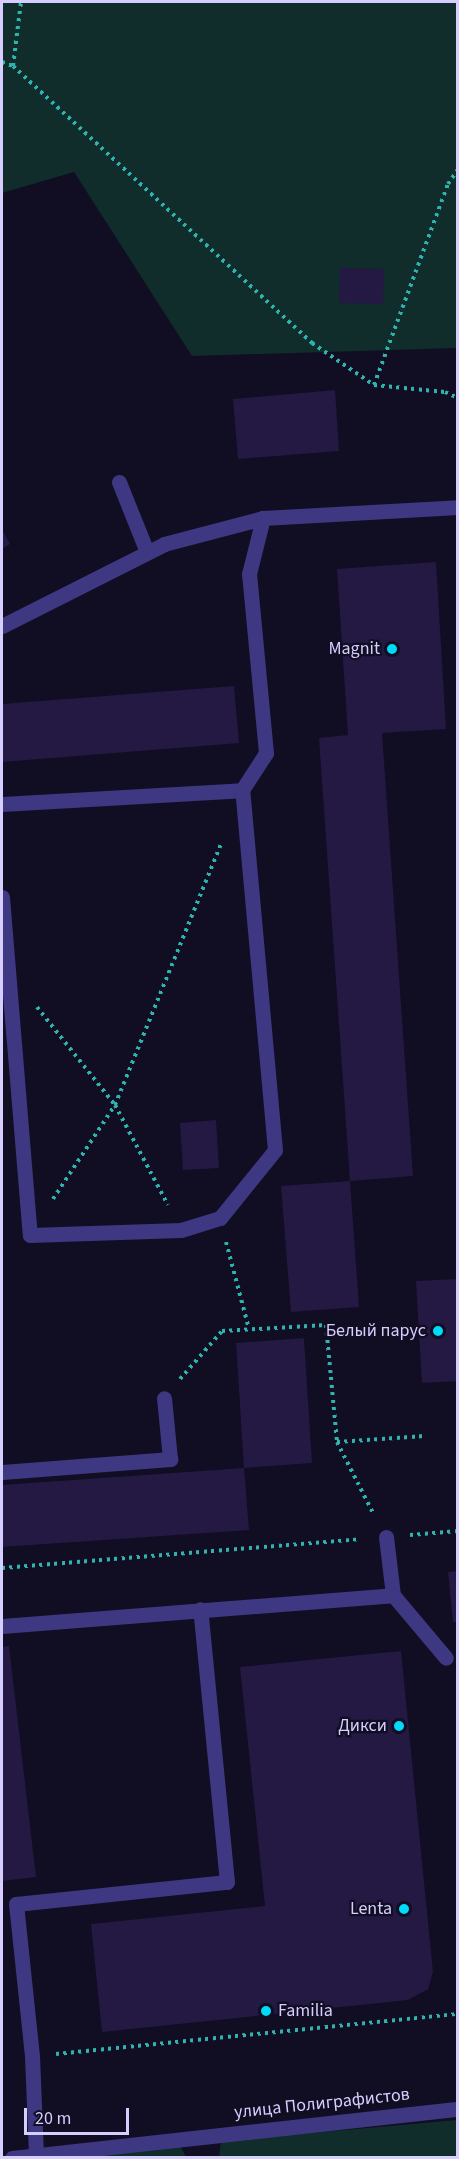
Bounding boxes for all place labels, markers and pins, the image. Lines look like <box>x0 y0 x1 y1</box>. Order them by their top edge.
place label: Magnit <box>328 638 380 660</box>
marker: Magnit <box>385 642 399 656</box>
place label: Белый парус <box>326 1320 426 1342</box>
marker: Белый парус <box>431 1324 445 1338</box>
place label: Дикси <box>338 1715 387 1737</box>
marker: Дикси <box>392 1719 406 1733</box>
place label: Lenta <box>350 1898 392 1920</box>
marker: Lenta <box>397 1902 411 1916</box>
place label: Familia <box>278 2000 333 2022</box>
marker: Familia <box>259 2004 273 2018</box>

